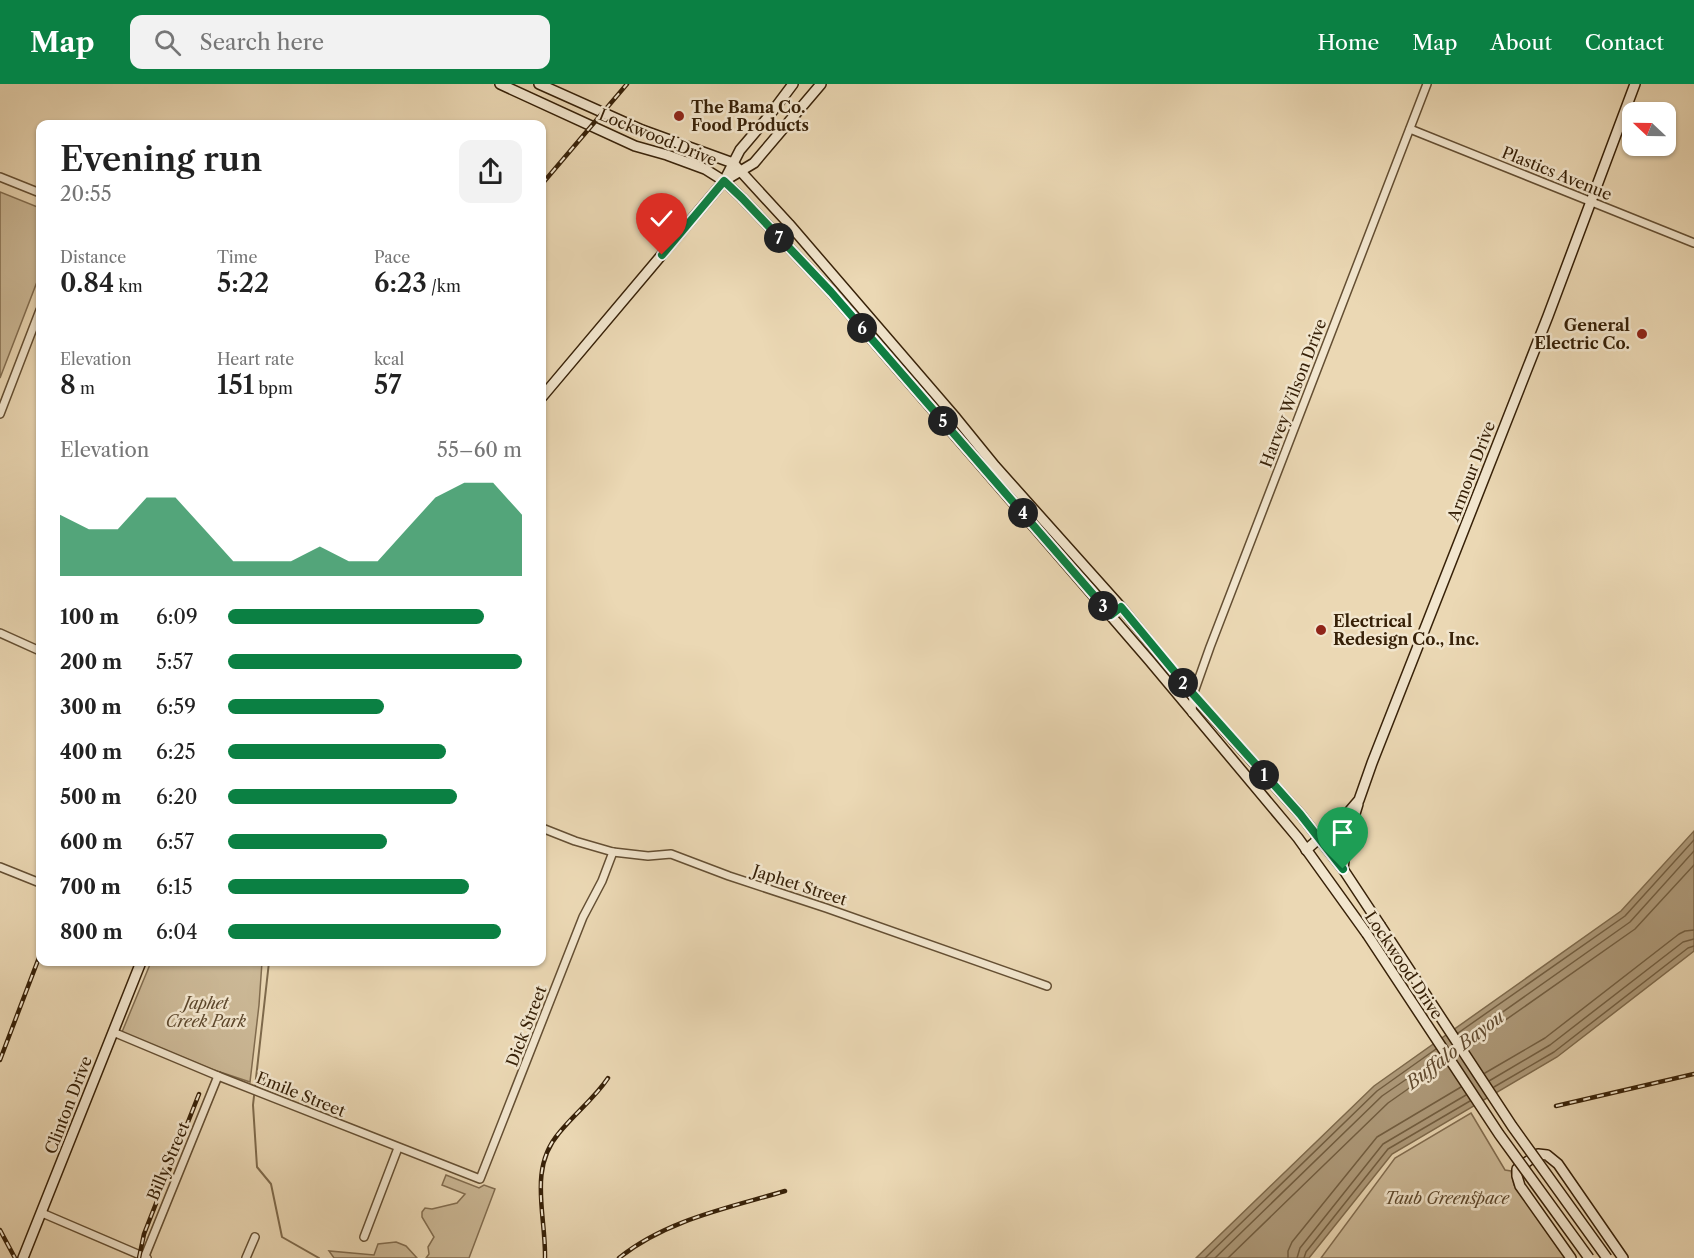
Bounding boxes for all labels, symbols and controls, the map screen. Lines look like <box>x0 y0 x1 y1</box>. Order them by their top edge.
search box <box>130 15 550 69</box>
text: Map <box>30 25 94 59</box>
icon: search <box>151 26 184 59</box>
text: Search here <box>199 29 324 56</box>
text: Home <box>1318 30 1379 55</box>
text: Map <box>1412 30 1457 55</box>
text: About <box>1490 30 1552 55</box>
text: Contact <box>1585 30 1664 55</box>
place label: The Bama Co. Food Products <box>691 97 809 135</box>
north arrow <box>1622 102 1676 156</box>
map controls <box>1622 102 1676 156</box>
street label: Lockwood Drive <box>596 104 720 170</box>
marker: The Bama Co. Food Products <box>672 109 686 123</box>
text: Evening run <box>60 139 262 180</box>
button: share <box>459 140 522 203</box>
street label: Plastics Avenue <box>1499 142 1615 204</box>
text: 20:55 <box>60 182 112 206</box>
pin <box>636 193 687 255</box>
icon: check <box>645 202 678 235</box>
pin: 7 <box>764 223 794 253</box>
text: 7 <box>775 228 783 248</box>
text: Distance <box>60 247 126 267</box>
text: Time <box>217 247 257 267</box>
text: Pace <box>374 247 410 267</box>
text: 0.84 <box>60 267 114 299</box>
text: 5:22 <box>217 267 269 299</box>
text: 6:23 <box>374 267 427 299</box>
text: km <box>114 276 143 296</box>
text: /km <box>427 276 461 296</box>
pin: 6 <box>847 313 877 343</box>
place label: General Electric Co. <box>1534 315 1630 353</box>
street label: Harvey Wilson Drive <box>1255 316 1331 470</box>
text: 6 <box>857 318 867 338</box>
marker: General Electric Co. <box>1635 327 1649 341</box>
text: Elevation <box>60 349 131 369</box>
text: Heart rate <box>217 349 294 369</box>
text: kcal <box>374 349 404 369</box>
text: 8 <box>60 369 76 401</box>
text: 151 <box>217 369 254 401</box>
text: 57 <box>374 369 402 401</box>
text: m <box>76 378 95 398</box>
text: bpm <box>254 378 293 398</box>
pin: 5 <box>928 406 958 436</box>
text: 5 <box>939 411 947 431</box>
street label: Armour Drive <box>1442 418 1499 525</box>
text: Elevation <box>60 438 149 462</box>
text: 55–60 m <box>437 438 522 462</box>
pin: 4 <box>1008 498 1038 528</box>
text: 4 <box>1018 503 1028 523</box>
pin: 3 <box>1088 591 1118 621</box>
text: 3 <box>1098 596 1108 616</box>
text: 100 m <box>60 605 119 629</box>
text: 6:09 <box>156 605 198 629</box>
place label: Electrical Redesign Co., Inc. <box>1333 611 1479 649</box>
marker: Electrical Redesign Co., Inc. <box>1314 623 1328 637</box>
text: 200 m <box>60 650 122 674</box>
text: 5:57 <box>156 650 193 674</box>
pin: 2 <box>1168 668 1198 698</box>
text: 2 <box>1178 673 1188 693</box>
text: 300 m <box>60 695 122 719</box>
text: 6:59 <box>156 695 196 719</box>
text: 400 m <box>60 740 122 764</box>
text: 6:25 <box>156 740 196 764</box>
pin: 1 <box>1249 760 1279 790</box>
text: 1 <box>1260 765 1268 785</box>
text: 500 m <box>60 785 121 809</box>
text: 6:20 <box>156 785 198 809</box>
pin <box>1317 807 1368 869</box>
icon: arrive <box>1326 816 1359 849</box>
text: 600 m <box>60 830 122 854</box>
text: 6:57 <box>156 830 194 854</box>
street label: Japhet Street <box>747 859 850 910</box>
text: 700 m <box>60 875 121 899</box>
text: 6:15 <box>156 875 193 899</box>
street label: Lockwood Drive <box>1361 907 1447 1023</box>
text: 800 m <box>60 920 123 944</box>
text: 6:04 <box>156 920 198 944</box>
street label: Dick Street <box>501 983 551 1069</box>
park label: Japhet Creek Park <box>166 993 247 1031</box>
water label: Buffalo Bayou <box>1400 1006 1509 1095</box>
street label: Clinton Drive <box>40 1053 96 1157</box>
street label: Emile Street <box>254 1067 349 1121</box>
street label: Billy Street <box>143 1118 194 1203</box>
park label: Taub Greenspace <box>1385 1188 1510 1208</box>

